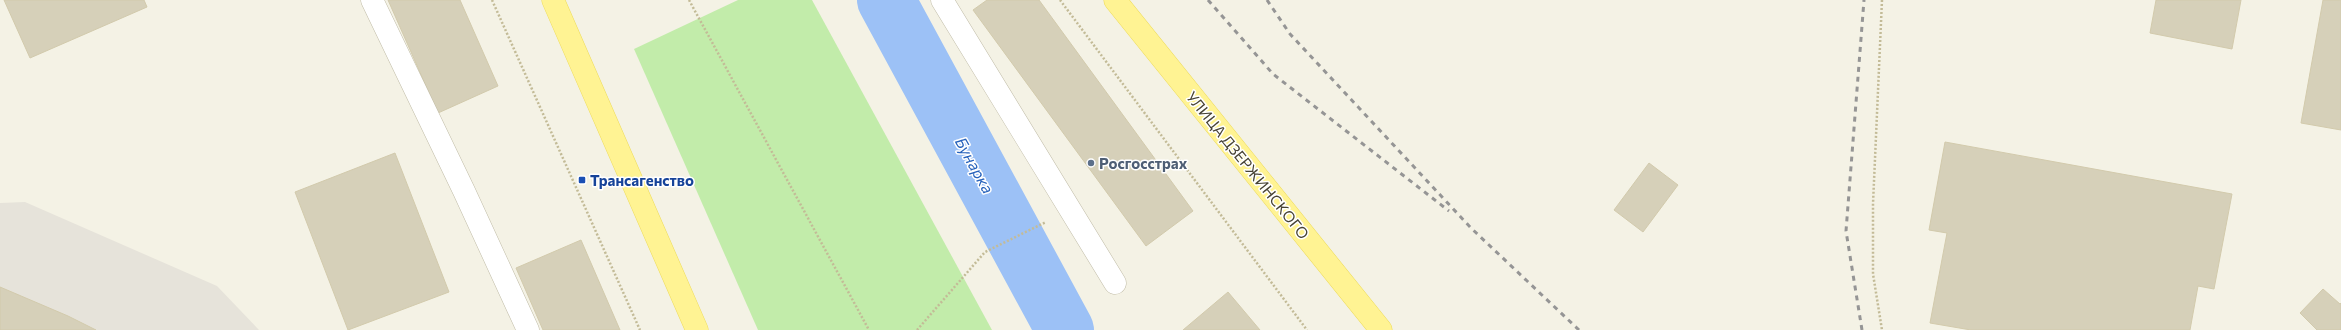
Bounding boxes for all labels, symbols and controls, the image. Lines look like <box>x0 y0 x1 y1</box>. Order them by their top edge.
street label: УЛИЦА ДЗЕРЖИНСКОГО <box>1183 88 1313 242</box>
water label: Бунарка <box>952 133 998 197</box>
place label: Росгосстрах <box>1099 154 1188 172</box>
marker: Росгосстрах <box>1086 158 1096 168</box>
place label: Трансагенство <box>590 171 694 189</box>
marker: Трансагенство <box>577 175 587 185</box>

